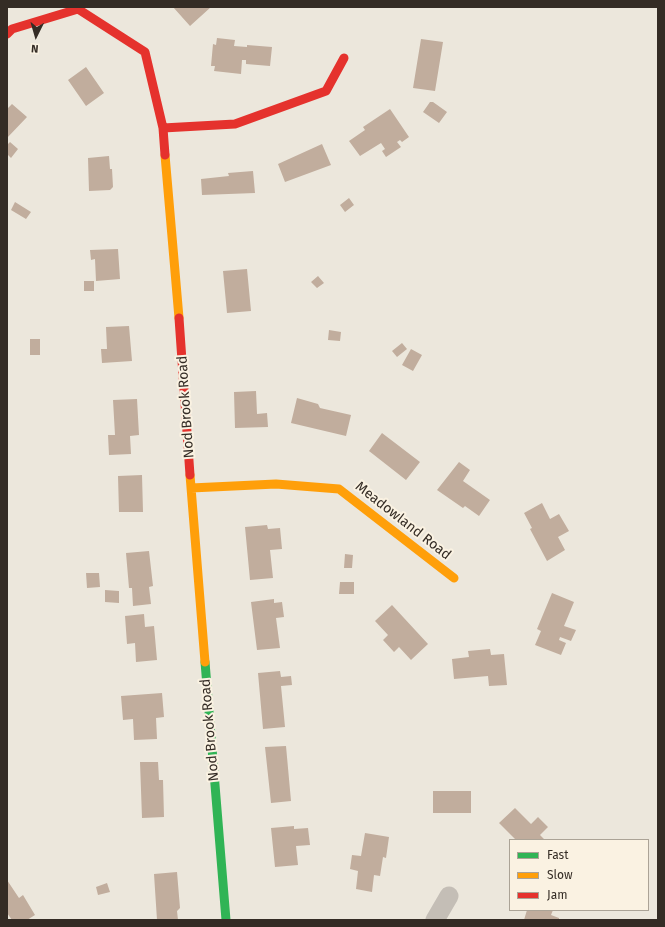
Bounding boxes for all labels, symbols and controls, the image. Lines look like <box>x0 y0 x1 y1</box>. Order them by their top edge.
north arrow <box>16 16 56 56</box>
text: N <box>31 42 39 55</box>
street label: Nod Brook Road <box>174 355 198 459</box>
street label: Meadowland Road <box>352 478 454 564</box>
street label: Nod Brook Road <box>197 678 223 782</box>
legend <box>509 839 649 911</box>
text: Fast <box>547 848 569 862</box>
text: Slow <box>547 868 573 882</box>
text: Jam <box>547 888 567 902</box>

